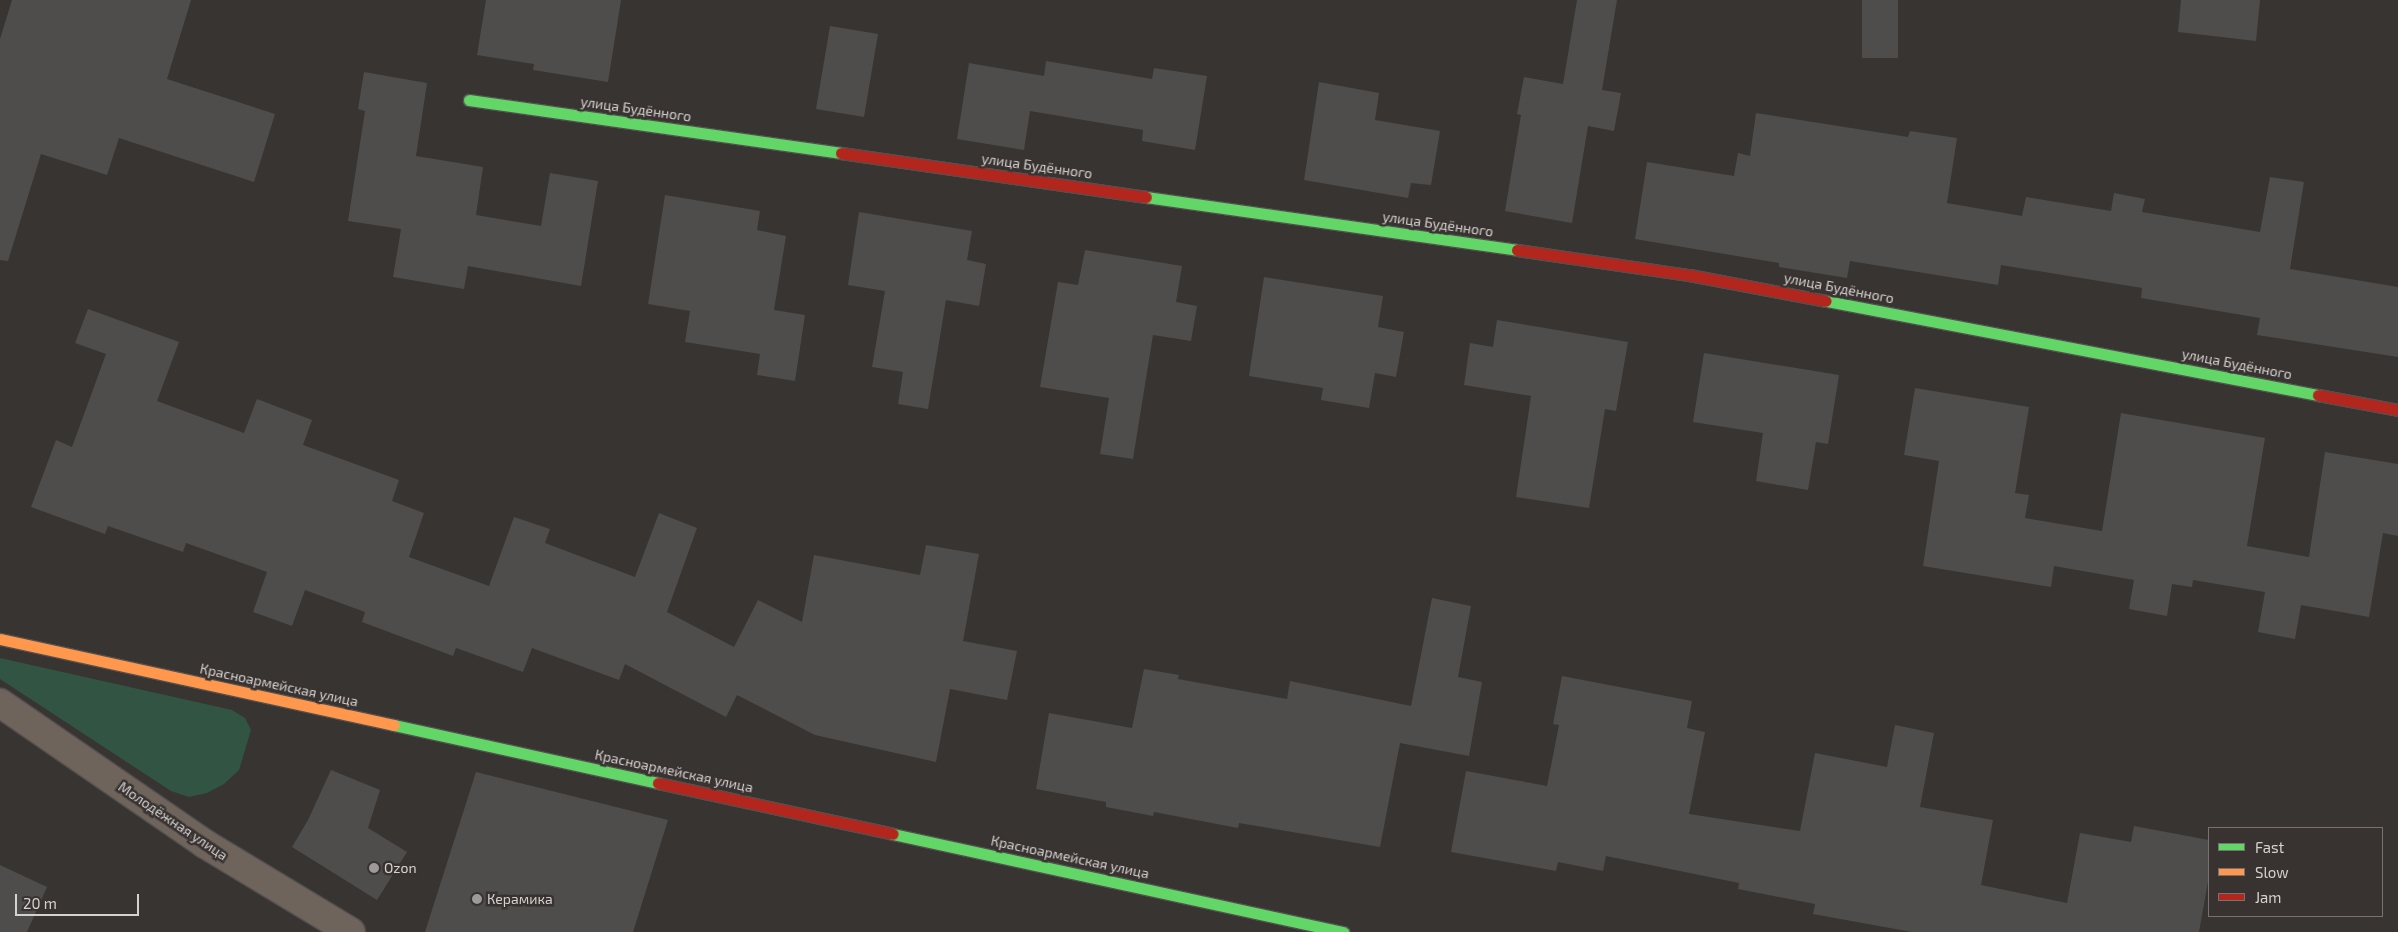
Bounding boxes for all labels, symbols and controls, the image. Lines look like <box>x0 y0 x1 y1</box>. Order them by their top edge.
street label: улица Будённого <box>579 93 693 125</box>
street label: улица Будённого <box>980 150 1094 182</box>
street label: улица Будённого <box>1381 208 1495 240</box>
street label: улица Будённого <box>1783 269 1895 307</box>
street label: улица Будённого <box>2181 345 2293 383</box>
street label: Красноармейская улица <box>198 660 360 710</box>
street label: Красноармейская улица <box>593 746 755 796</box>
street label: Молодёжная улица <box>115 778 231 864</box>
legend <box>2208 827 2383 917</box>
street label: Красноармейская улица <box>989 832 1151 882</box>
text: Fast <box>2255 838 2284 856</box>
place label: Ozon <box>384 860 417 876</box>
marker: Ozon <box>368 862 380 874</box>
text: Slow <box>2255 863 2289 881</box>
scale bar <box>18 884 141 916</box>
text: Jam <box>2255 888 2281 906</box>
place label: Керамика <box>487 891 553 907</box>
marker: Керамика <box>471 893 483 905</box>
text: 20 m <box>23 894 57 912</box>

